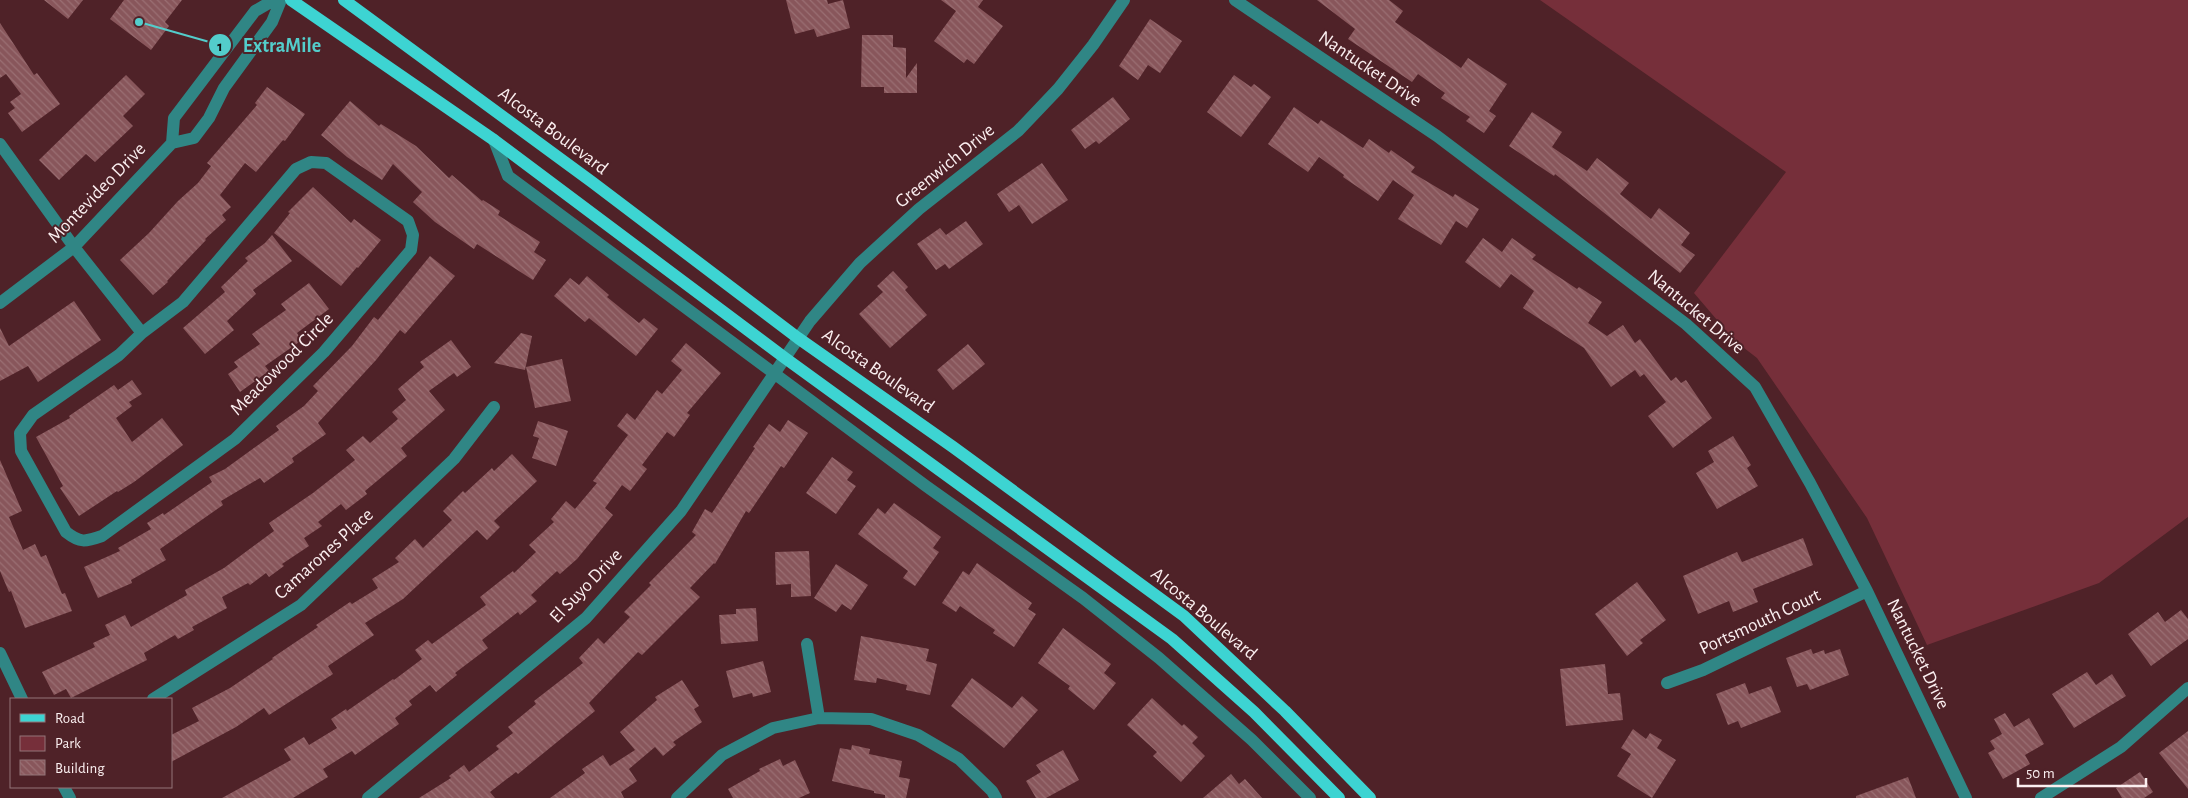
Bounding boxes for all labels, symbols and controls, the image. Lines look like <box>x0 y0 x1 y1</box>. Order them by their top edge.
callout: ExtraMile <box>208 28 331 63</box>
street label: Nantucket Drive <box>1315 28 1425 110</box>
text: ExtraMile <box>243 36 321 56</box>
text: 1 <box>217 39 223 54</box>
street label: Alcosta Boulevard <box>495 84 612 178</box>
street label: Greenwich Drive <box>892 120 998 212</box>
street label: Montevideo Drive <box>45 139 149 247</box>
street label: Nantucket Drive <box>1644 266 1748 358</box>
street label: Meadowood Circle <box>227 309 337 419</box>
street label: Alcosta Boulevard <box>818 325 938 417</box>
street label: Camarones Place <box>271 505 377 603</box>
street label: El Suyo Drive <box>546 545 626 627</box>
street label: Alcosta Boulevard <box>1147 564 1261 664</box>
street label: Portsmouth Court <box>1696 586 1824 658</box>
street label: Nantucket Drive <box>1883 596 1953 712</box>
legend <box>10 698 172 788</box>
text: Road <box>55 711 85 726</box>
text: Park <box>55 736 81 751</box>
scale bar <box>2018 756 2146 788</box>
text: Building <box>55 761 105 776</box>
text: 50 m <box>2026 766 2055 781</box>

